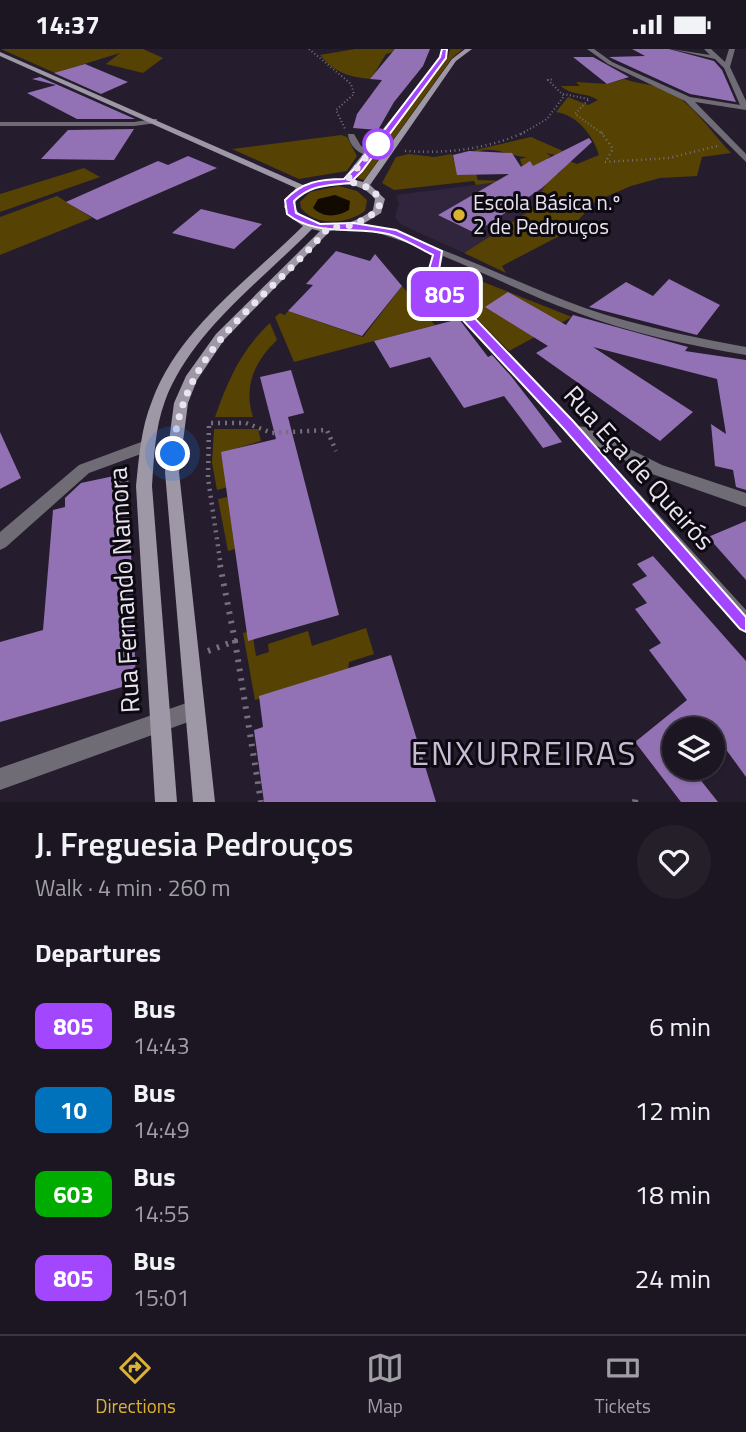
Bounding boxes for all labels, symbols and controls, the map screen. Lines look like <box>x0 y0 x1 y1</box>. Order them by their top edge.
text: 14:37 <box>35 5 100 44</box>
unlabelled marker <box>363 129 393 159</box>
place label: Escola Básica n.º 2 de Pedrouços <box>473 186 620 242</box>
marker: Escola Básica n.º 2 de Pedrouços <box>451 207 467 223</box>
line badge: 805 <box>405 271 485 317</box>
text: 805 <box>425 276 465 312</box>
street label: Rua Eça de Queirós <box>555 377 724 559</box>
your location <box>155 436 190 471</box>
street label: Rua Fernando Namora <box>98 466 149 714</box>
map controls <box>662 717 725 780</box>
button: layers <box>662 717 725 780</box>
district label: ENXURREIRAS <box>411 728 637 778</box>
text: J. Freguesia Pedrouços <box>35 819 353 869</box>
button: heart <box>637 825 711 899</box>
text: Walk · 4 min · 260 m <box>35 870 231 905</box>
text: Departures <box>35 933 161 972</box>
text: Bus <box>133 989 175 1028</box>
text: 6 min <box>649 1007 711 1046</box>
text: 805 <box>53 1008 94 1044</box>
text: 14:43 <box>133 1028 190 1063</box>
text: Bus <box>133 1073 175 1112</box>
text: 12 min <box>635 1091 711 1130</box>
text: 10 <box>60 1092 87 1128</box>
text: 14:49 <box>133 1112 190 1147</box>
text: Bus <box>133 1157 175 1196</box>
text: 18 min <box>635 1175 711 1214</box>
text: 603 <box>53 1176 94 1212</box>
text: 14:55 <box>133 1196 190 1231</box>
text: Bus <box>133 1241 175 1280</box>
text: 24 min <box>635 1259 711 1298</box>
text: 805 <box>53 1260 94 1296</box>
text: 15:01 <box>133 1280 190 1315</box>
tab: Directions <box>95 1349 176 1420</box>
tab: Map <box>366 1349 404 1420</box>
tab: Tickets <box>594 1349 651 1420</box>

